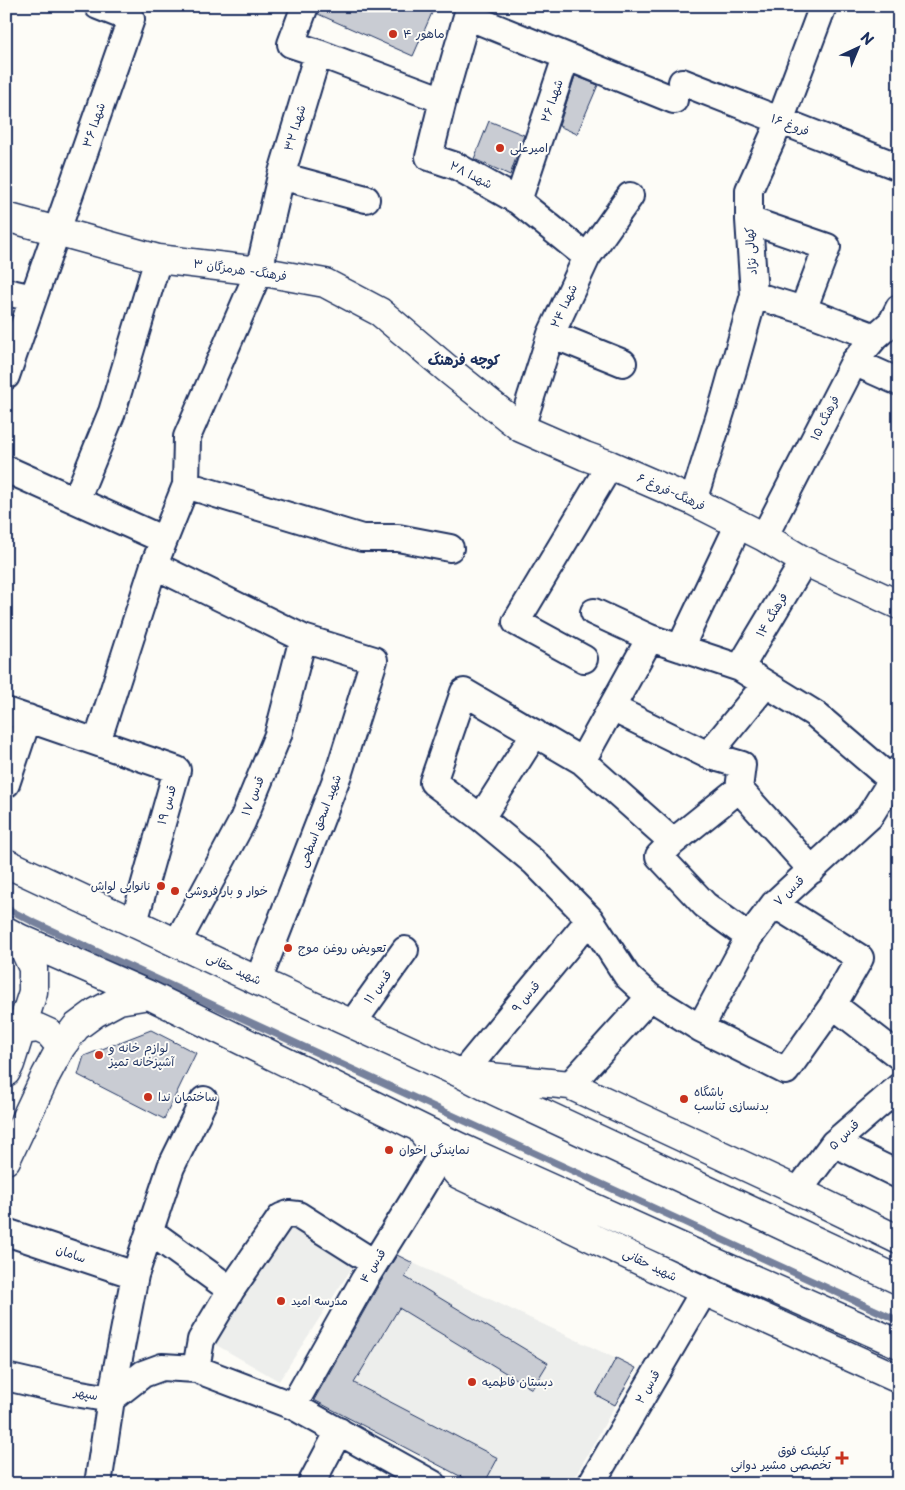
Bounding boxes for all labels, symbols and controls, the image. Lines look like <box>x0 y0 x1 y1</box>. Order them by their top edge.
north arrow <box>832 22 882 72</box>
place label: ماهور ۴ <box>403 24 444 42</box>
text: N <box>856 27 879 50</box>
marker: ماهور ۴ <box>387 28 399 40</box>
street label: شهدا ۲۶ <box>535 77 567 125</box>
street label: شهدا ۳۶ <box>77 100 109 149</box>
street label: شهدا ۳۲ <box>279 103 310 153</box>
street label: فروغ ۱۶ <box>768 109 812 141</box>
place label: امیرعلی <box>510 138 548 156</box>
marker: امیرعلی <box>494 142 506 154</box>
street label: شهدا ۲۸ <box>447 156 496 192</box>
street label: کهالی نژاد <box>739 226 761 276</box>
street label: فرهنگ- هرمزگان ۳ <box>192 254 288 285</box>
street label: شهدا ۲۴ <box>545 281 581 330</box>
district label: کوچه فرهنگ <box>428 349 501 370</box>
street label: فرهنگ ۱۵ <box>805 392 843 443</box>
street label: فرهنگ-فروغ ۶ <box>634 468 709 515</box>
street label: فرهنگ ۱۴ <box>751 589 792 640</box>
street label: شهید اسحق اسطحی <box>293 772 345 870</box>
street label: قدس ۱۷ <box>236 773 268 818</box>
street label: قدس ۱۹ <box>152 783 180 827</box>
street label: قدس ۷ <box>769 871 808 910</box>
place label: نانوایی لواش <box>91 876 151 894</box>
marker: نانوایی لواش <box>155 880 167 892</box>
place label: خوار و بار فروشی <box>185 881 268 899</box>
marker: خوار و بار فروشی <box>169 885 181 897</box>
place label: تعویض روغن موج <box>298 938 386 957</box>
marker: تعویض روغن موج <box>282 942 294 954</box>
street label: شهید حقانی <box>204 948 265 989</box>
street label: قدس ۱۱ <box>359 966 395 1007</box>
street label: قدس ۹ <box>507 977 544 1016</box>
place label: لوازم خانه و آشپزخانه تمیز <box>108 1038 175 1070</box>
marker: لوازم خانه و آشپزخانه تمیز <box>93 1049 105 1061</box>
place label: باشگاه بدنسازی تناسب <box>694 1082 769 1114</box>
place label: ساختمان ندا <box>158 1087 217 1105</box>
marker: ساختمان ندا <box>142 1091 154 1103</box>
marker: باشگاه بدنسازی تناسب <box>678 1093 690 1105</box>
street label: قدس ۵ <box>824 1115 863 1154</box>
place label: نمایندگی اخوان <box>399 1140 470 1158</box>
marker: نمایندگی اخوان <box>383 1144 395 1156</box>
street label: سامان <box>54 1240 89 1267</box>
street label: شهید حقانی <box>620 1243 681 1285</box>
street label: قدس ۴ <box>355 1245 390 1286</box>
place label: مدرسه امید <box>291 1291 348 1309</box>
marker: مدرسه امید <box>275 1295 287 1307</box>
street label: قدس ۲ <box>630 1366 664 1407</box>
place label: دبستان فاطمیه <box>482 1372 553 1390</box>
marker: دبستان فاطمیه <box>466 1376 478 1388</box>
street label: سپهر <box>72 1382 100 1404</box>
place label: کیلینک فوق تخصصی مشیر دوانی <box>731 1441 832 1473</box>
marker: کیلینک فوق تخصصی مشیر دوانی <box>835 1451 849 1465</box>

